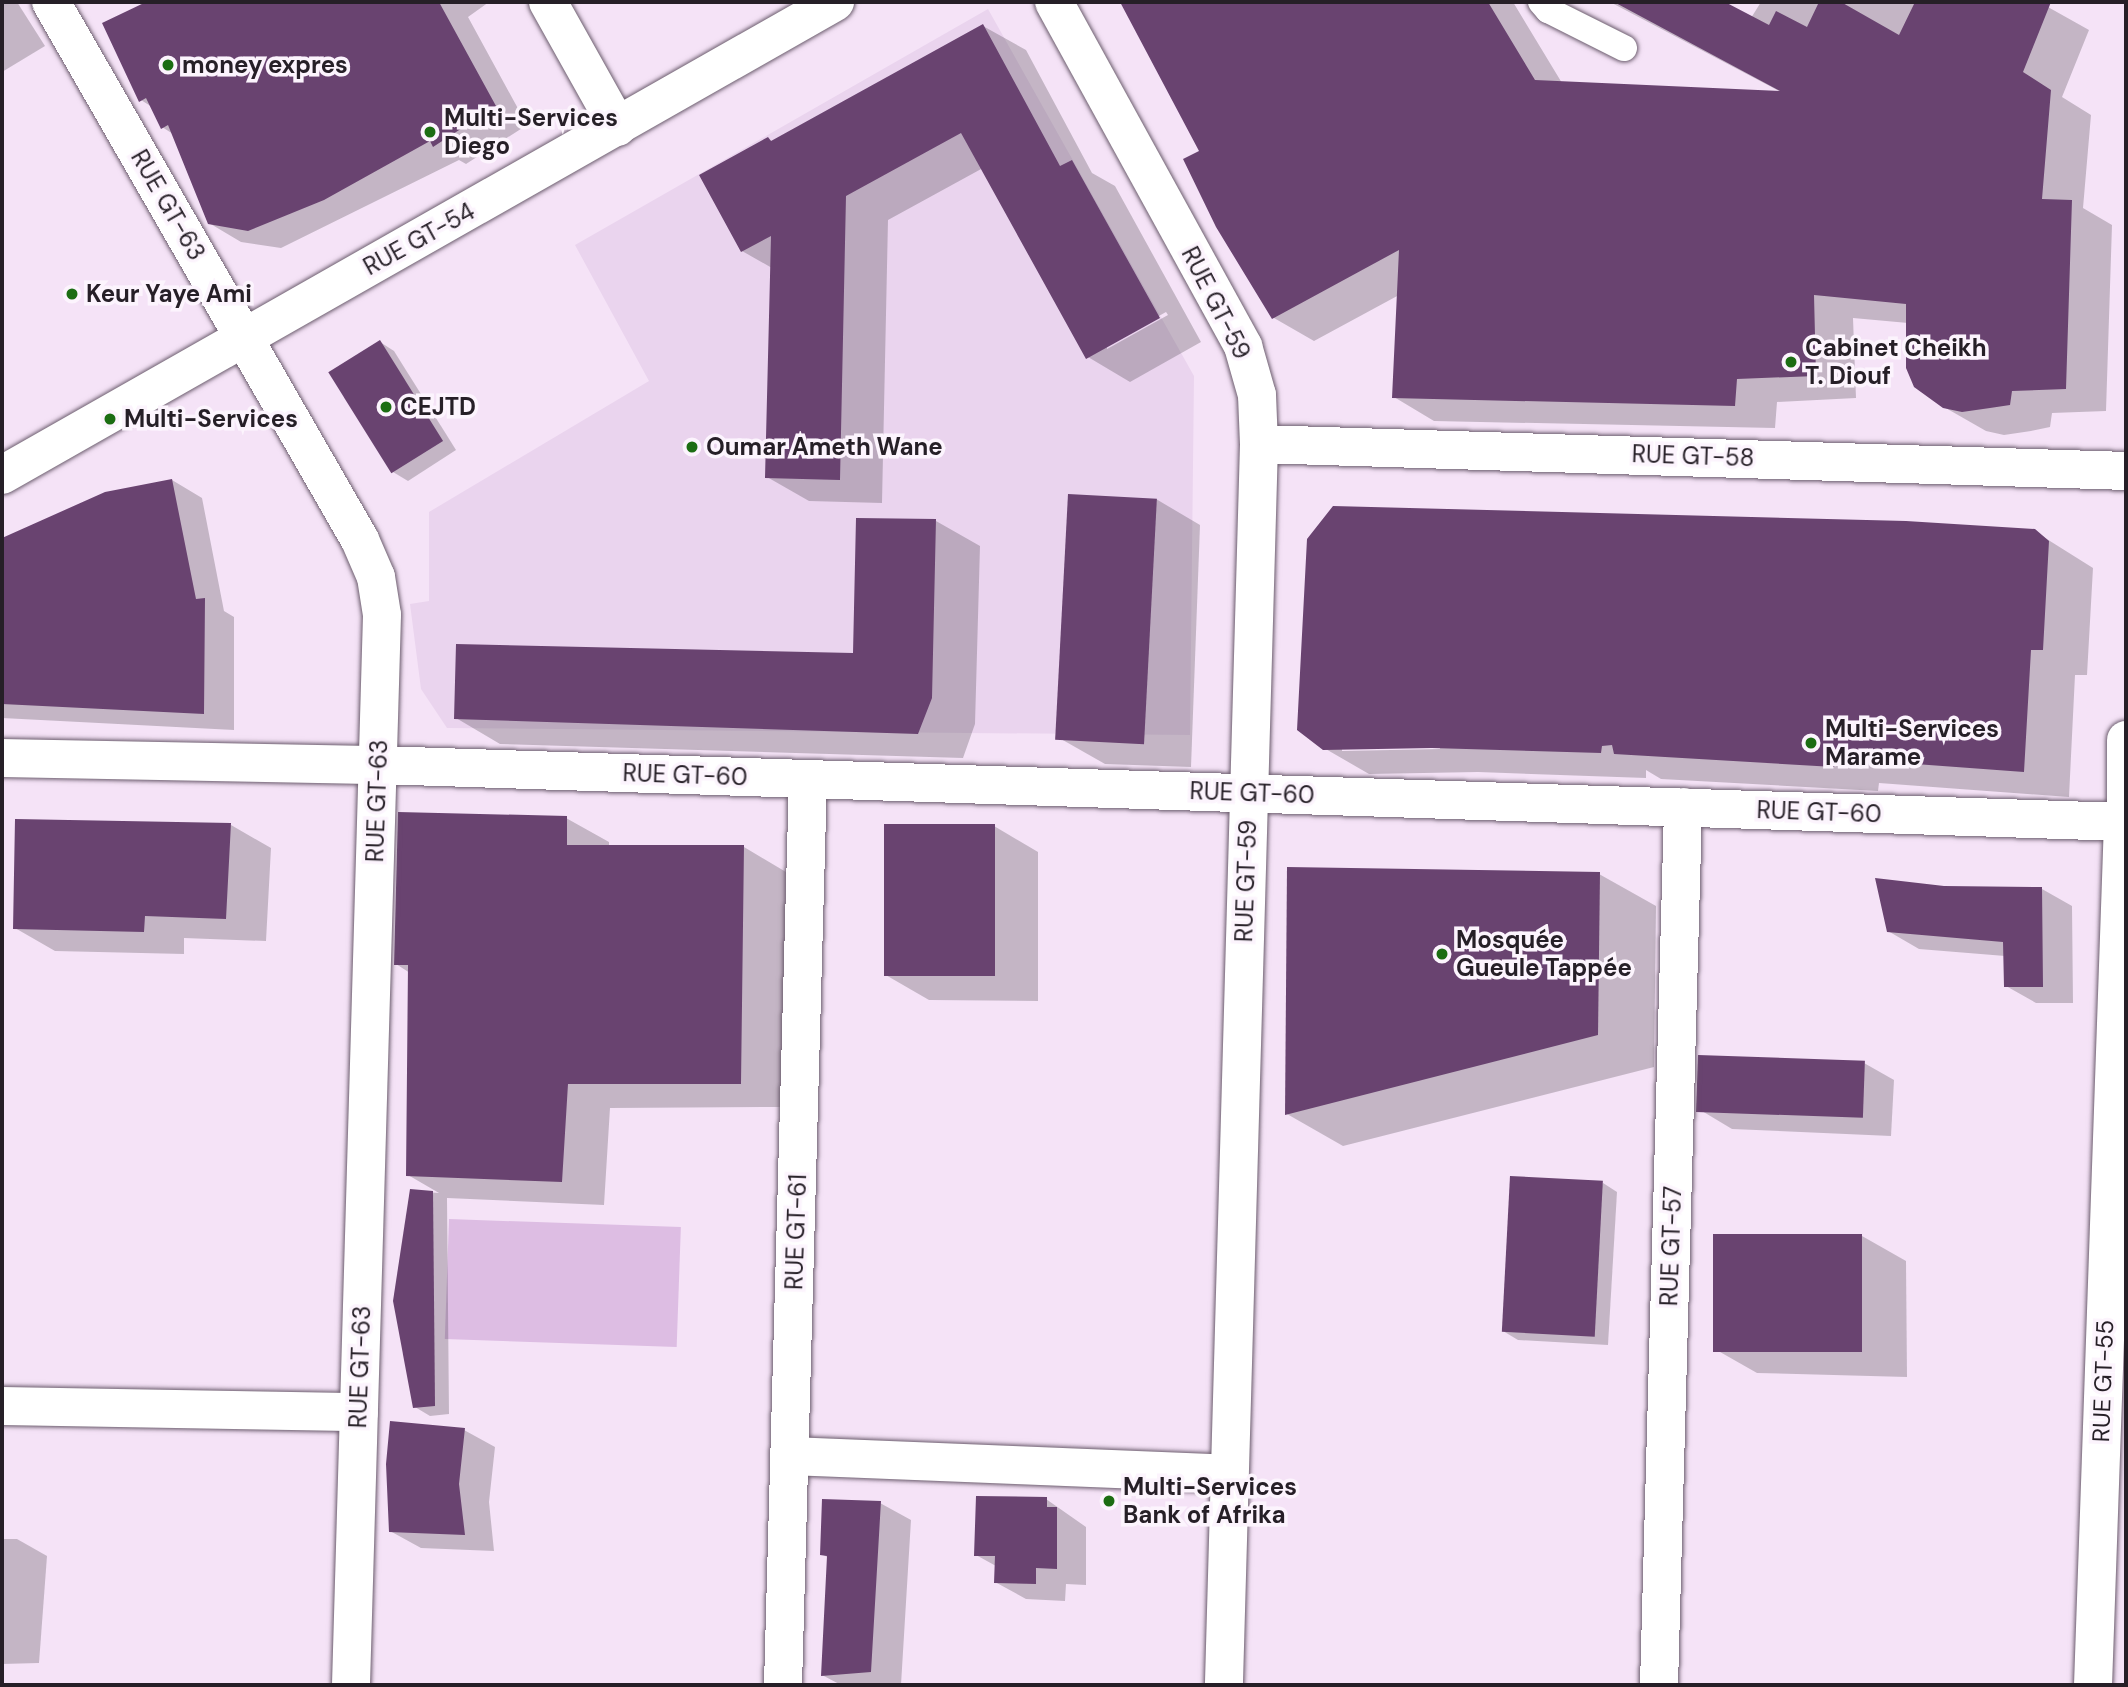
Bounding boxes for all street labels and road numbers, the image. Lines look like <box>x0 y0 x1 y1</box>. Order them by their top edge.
street label: RUE GT-63 <box>125 145 211 265</box>
street label: RUE GT-54 <box>358 197 480 281</box>
street label: RUE GT-59 <box>1175 242 1257 364</box>
street label: RUE GT-58 <box>1631 439 1755 473</box>
street label: RUE GT-63 <box>360 739 394 863</box>
street label: RUE GT-60 <box>622 758 748 792</box>
street label: RUE GT-60 <box>1189 776 1315 810</box>
street label: RUE GT-60 <box>1756 795 1882 829</box>
street label: RUE GT-59 <box>1229 819 1263 943</box>
street label: RUE GT-61 <box>780 1174 812 1290</box>
street label: RUE GT-57 <box>1655 1185 1687 1307</box>
street label: RUE GT-63 <box>343 1305 377 1429</box>
street label: RUE GT-55 <box>2086 1319 2120 1443</box>

